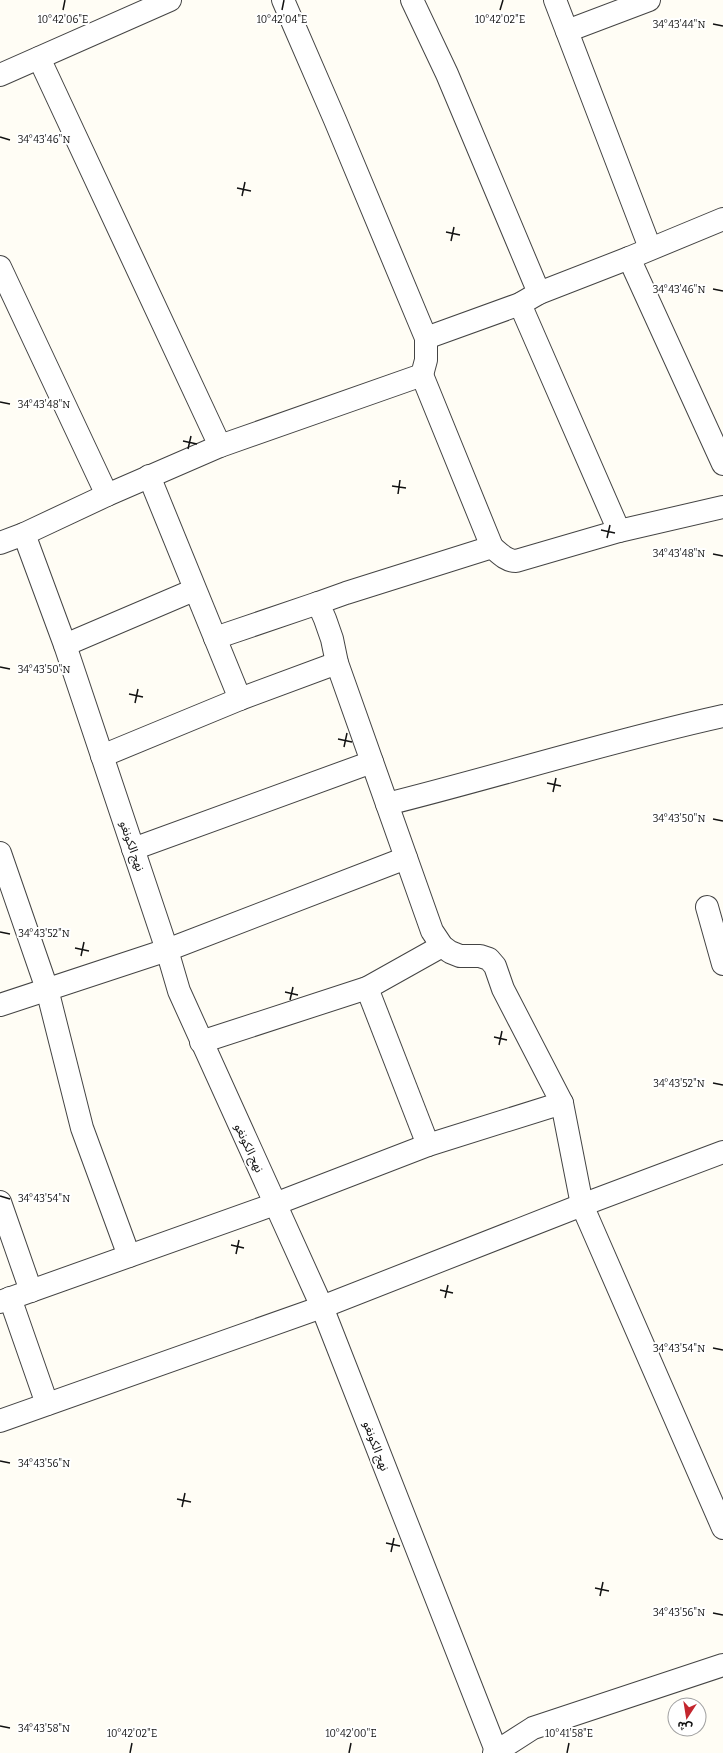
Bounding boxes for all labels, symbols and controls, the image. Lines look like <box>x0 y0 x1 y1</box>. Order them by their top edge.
text: 10°42'06"E <box>38 14 88 26</box>
text: 10°42'04"E <box>257 14 307 26</box>
text: 10°42'02"E <box>475 14 525 26</box>
text: 34°43'44"N <box>653 19 705 31</box>
text: 34°43'46"N <box>18 134 70 146</box>
text: 34°43'46"N <box>653 284 705 296</box>
text: 34°43'48"N <box>18 399 70 411</box>
text: 34°43'48"N <box>653 548 705 560</box>
text: 34°43'50"N <box>18 664 70 676</box>
text: 34°43'50"N <box>653 813 705 825</box>
street label: نهج الكونغو <box>115 819 147 874</box>
text: 34°43'52"N <box>18 928 70 940</box>
text: 34°43'52"N <box>653 1078 705 1090</box>
street label: نهج الكونغو <box>230 1121 266 1176</box>
text: 34°43'54"N <box>18 1193 70 1205</box>
text: 34°43'54"N <box>653 1343 705 1355</box>
street label: نهج الكونغو <box>358 1419 392 1474</box>
text: 34°43'56"N <box>18 1458 70 1470</box>
text: 34°43'56"N <box>653 1607 705 1619</box>
north arrow <box>667 1697 707 1737</box>
text: ش <box>676 1718 694 1734</box>
text: 34°43'58"N <box>18 1723 70 1735</box>
text: 10°42'02"E <box>107 1728 157 1740</box>
text: 10°42'00"E <box>325 1728 377 1740</box>
text: 10°41'58"E <box>545 1728 593 1740</box>

